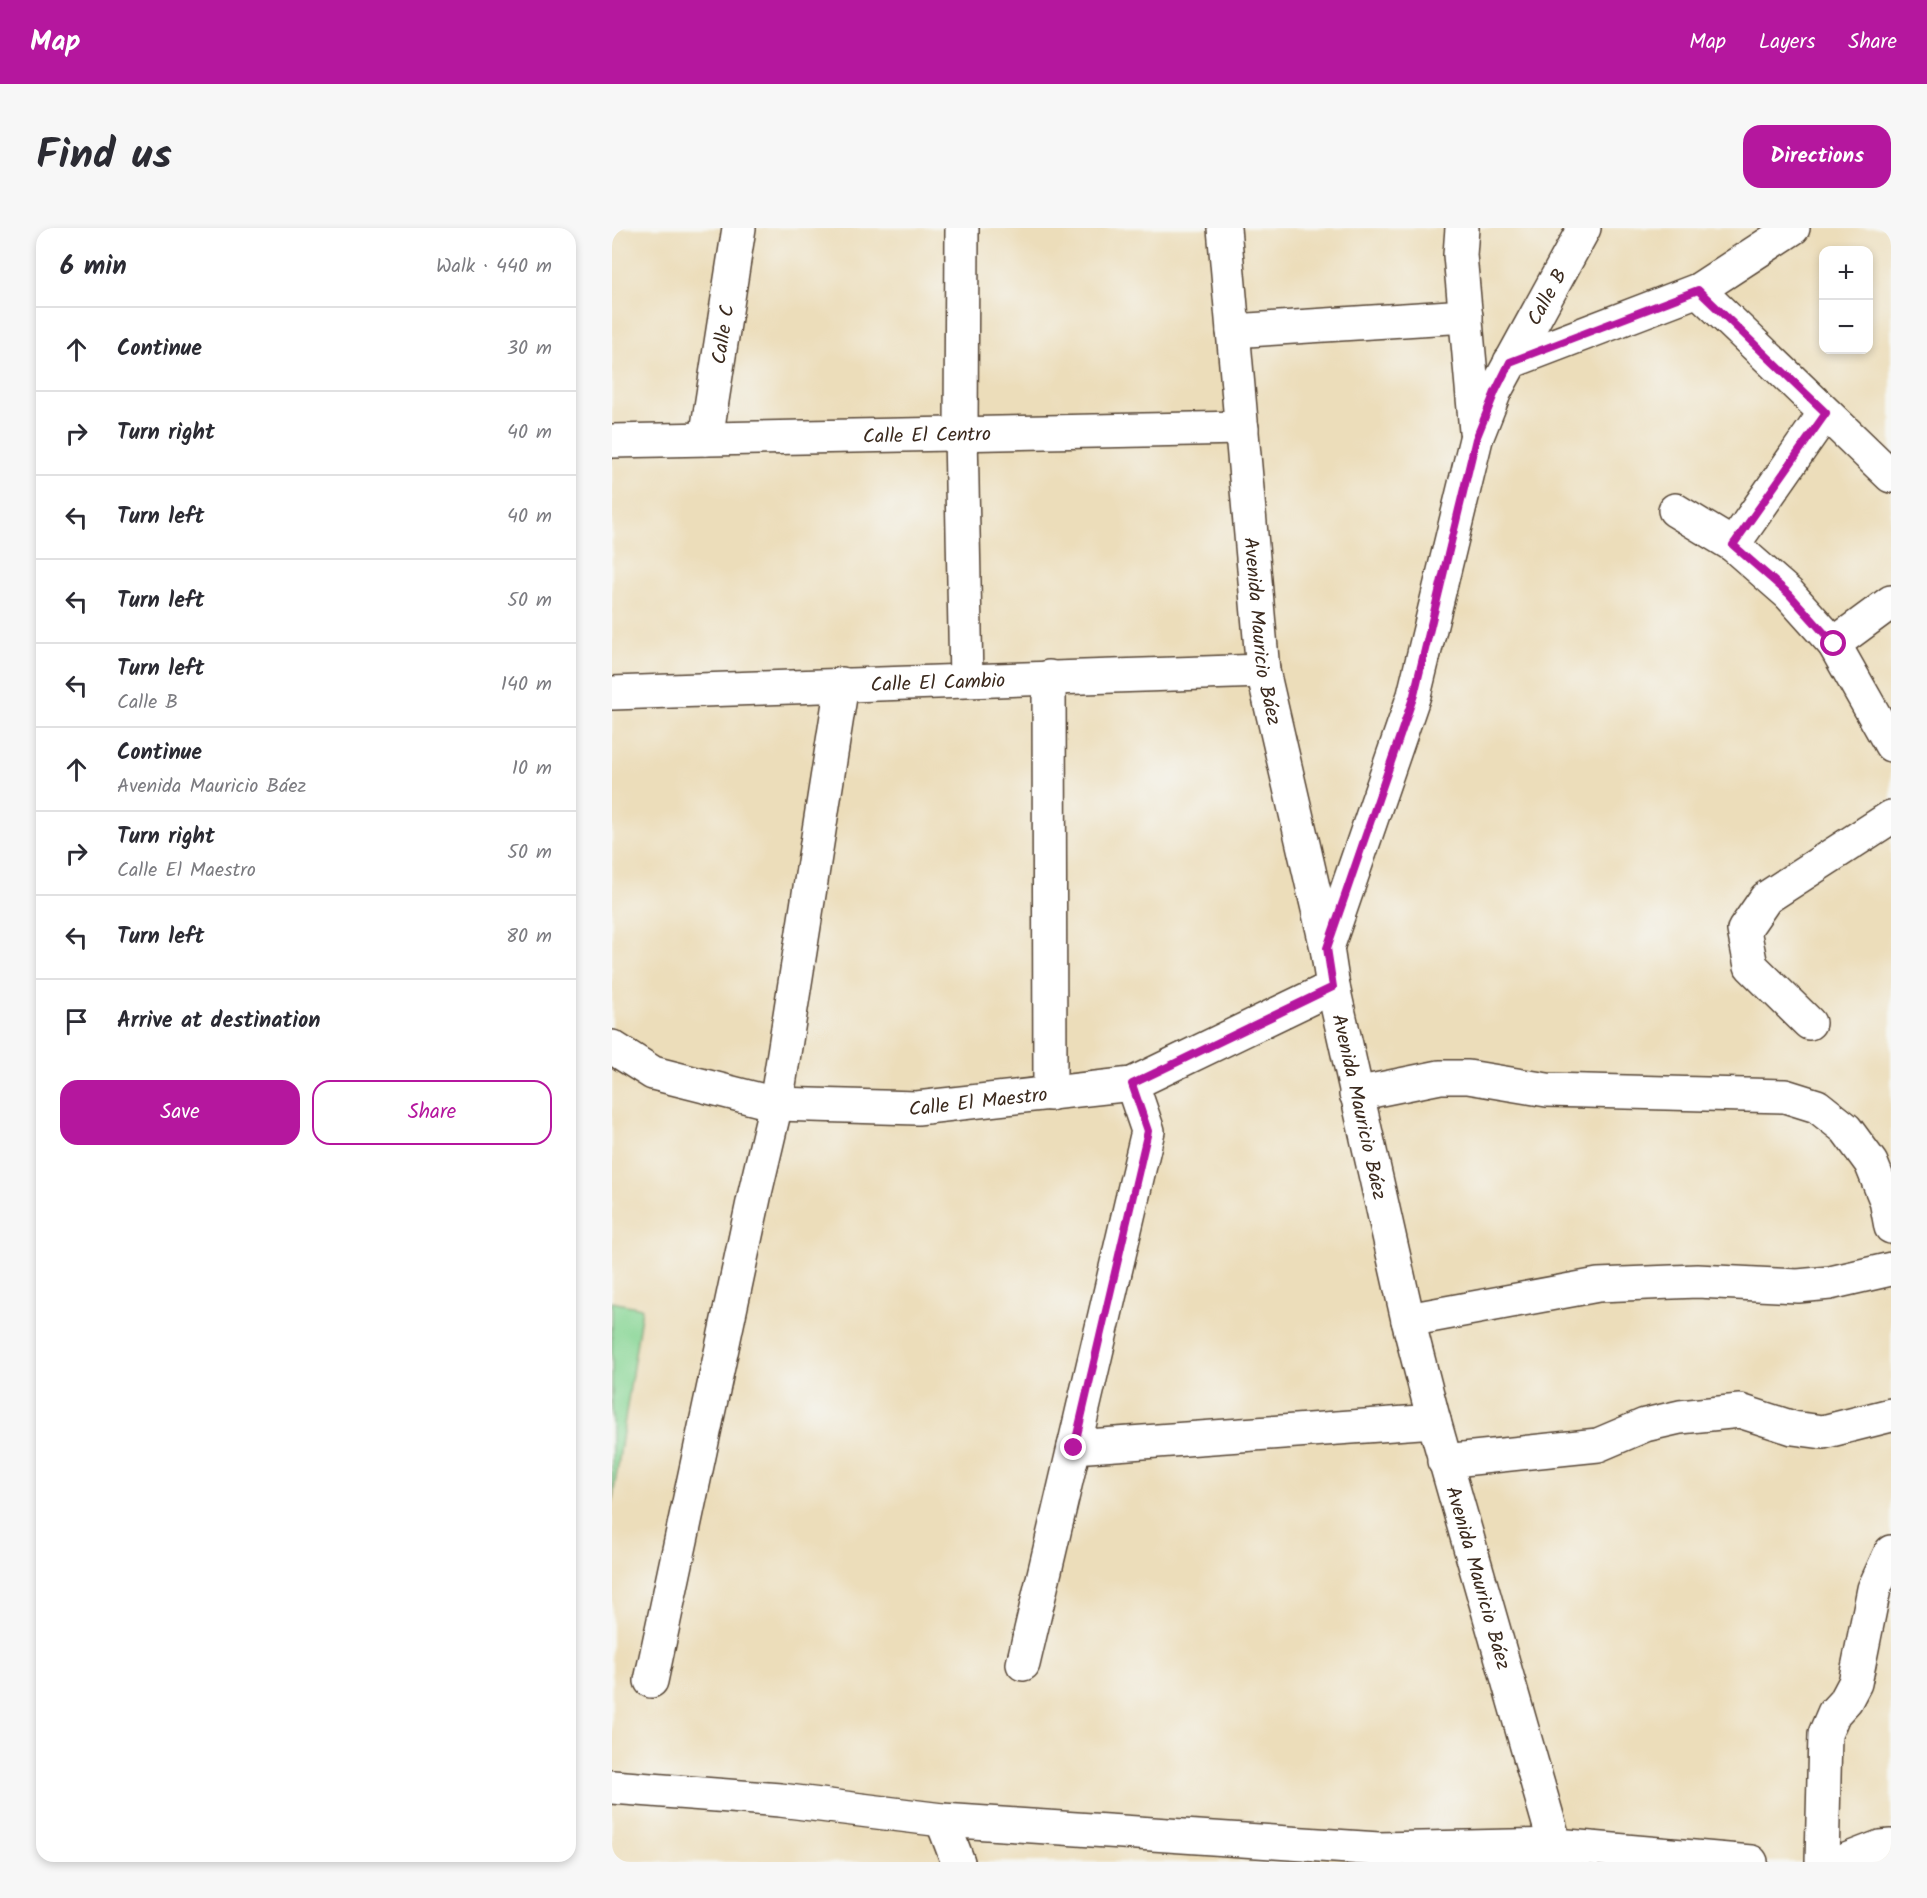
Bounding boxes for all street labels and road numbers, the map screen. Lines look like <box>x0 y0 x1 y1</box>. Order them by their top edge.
street label: Calle B <box>1520 263 1577 332</box>
street label: Calle C <box>704 302 745 367</box>
street label: Calle El Centro <box>863 419 991 454</box>
street label: Avenida Mauricio Báez <box>1233 536 1289 729</box>
street label: Calle El Cambio <box>870 666 1006 702</box>
street label: Avenida Mauricio Báez <box>1322 1011 1394 1203</box>
street label: Calle El Maestro <box>909 1080 1049 1126</box>
street label: Avenida Mauricio Báez <box>1435 1483 1518 1674</box>

